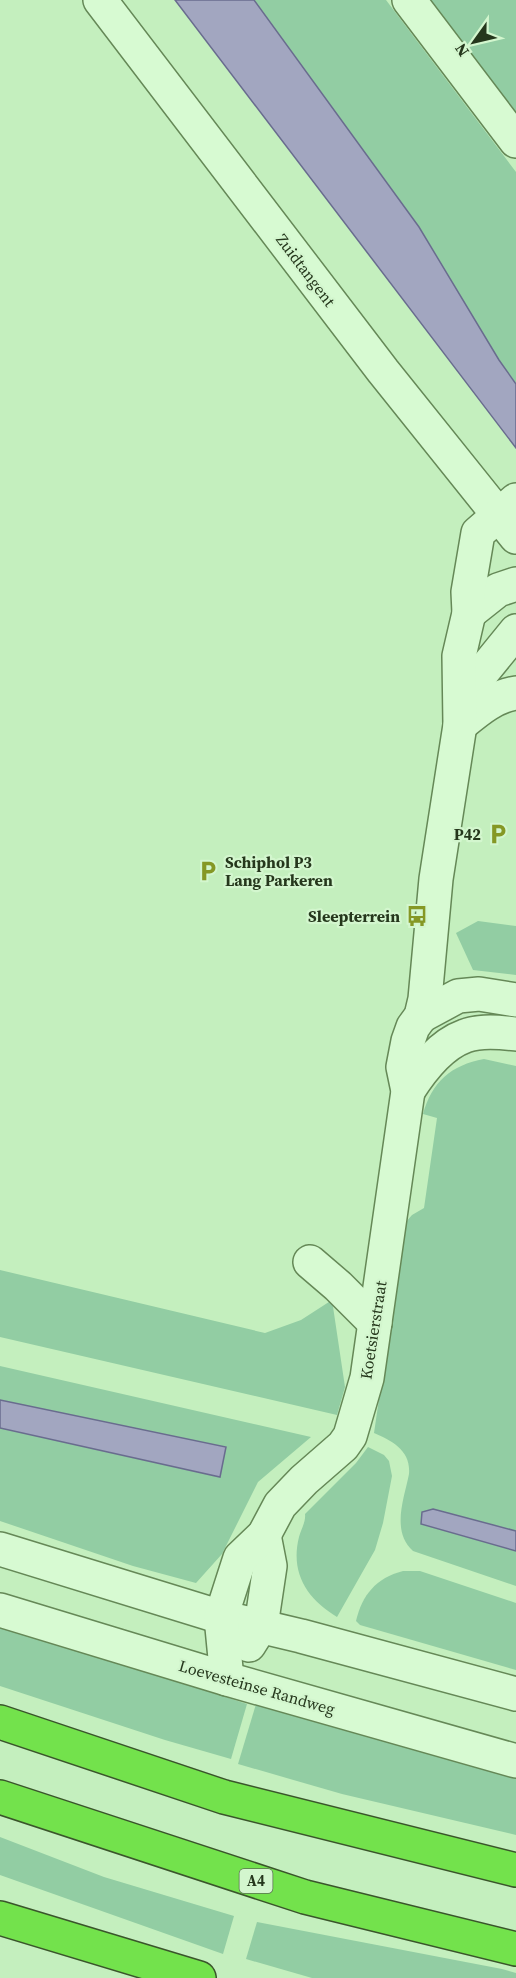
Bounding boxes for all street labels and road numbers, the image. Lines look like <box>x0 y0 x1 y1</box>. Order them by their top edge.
street label: Zuidtangent <box>271 229 341 312</box>
street label: Koetsierstraat <box>354 1279 392 1381</box>
street label: Loevesteinse Randweg <box>176 1654 338 1720</box>
road number: A4 <box>240 1869 272 1893</box>

